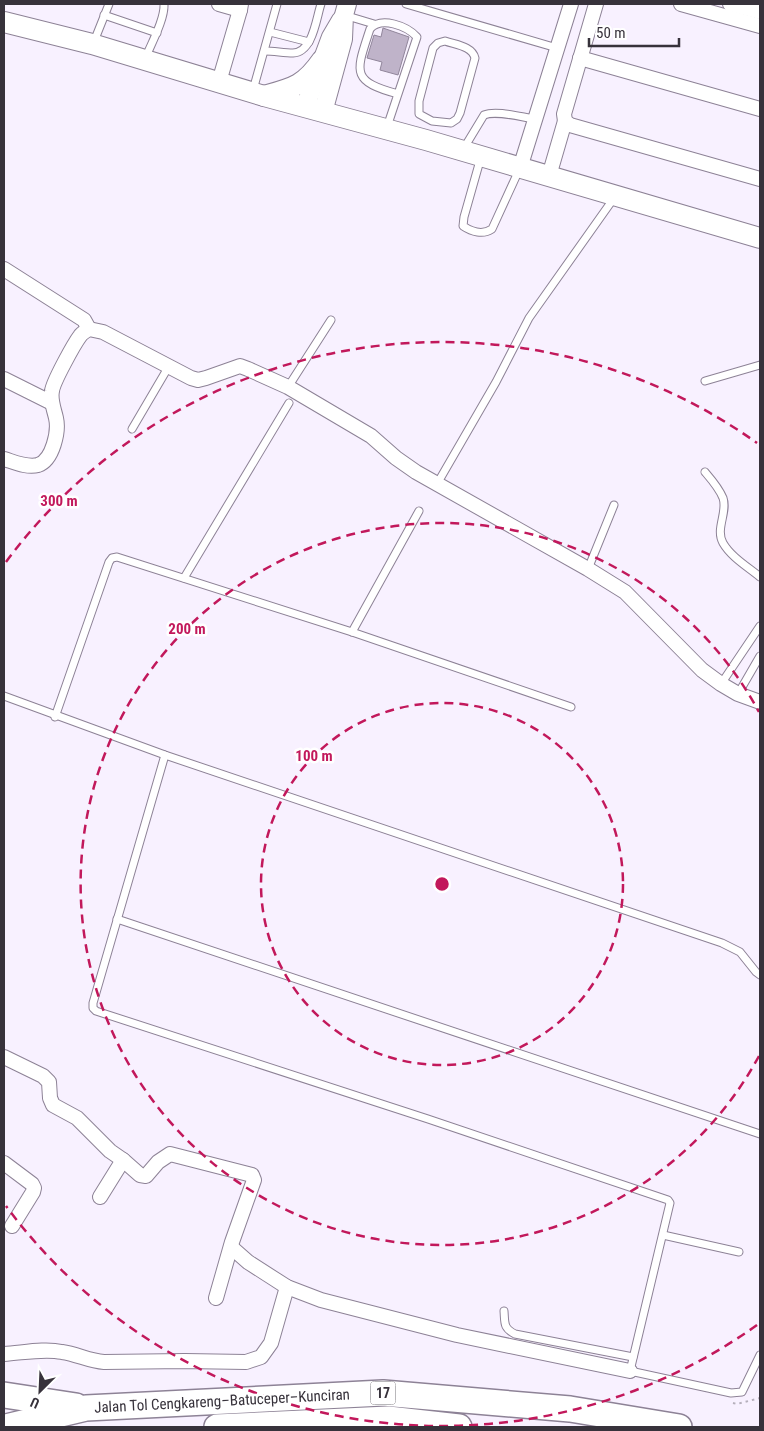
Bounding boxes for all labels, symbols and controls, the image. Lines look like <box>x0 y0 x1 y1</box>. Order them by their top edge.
scale bar <box>589 15 679 47</box>
text: 50 m <box>596 24 626 42</box>
text: 300 m <box>40 492 78 510</box>
text: 200 m <box>168 620 206 638</box>
text: 100 m <box>295 747 333 765</box>
centre of rings <box>433 875 451 893</box>
north arrow <box>15 1366 65 1416</box>
road number: 17 <box>370 1382 396 1405</box>
street label: Jalan Tol Cengkareng–Batuceper–Kunciran <box>94 1385 350 1417</box>
text: U <box>28 1394 42 1412</box>

